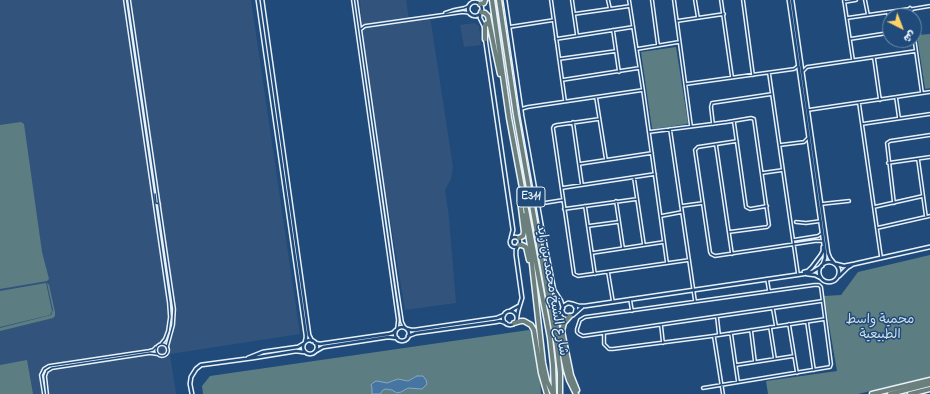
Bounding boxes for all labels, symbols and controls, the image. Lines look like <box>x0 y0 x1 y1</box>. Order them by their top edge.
north arrow <box>882 8 922 48</box>
text: ش <box>900 26 919 46</box>
road number: E311 <box>517 187 545 207</box>
street label: شارع الشيخ محمد بن زايد <box>532 223 570 357</box>
park label: محمية واسط الطبيعية <box>846 313 914 344</box>

